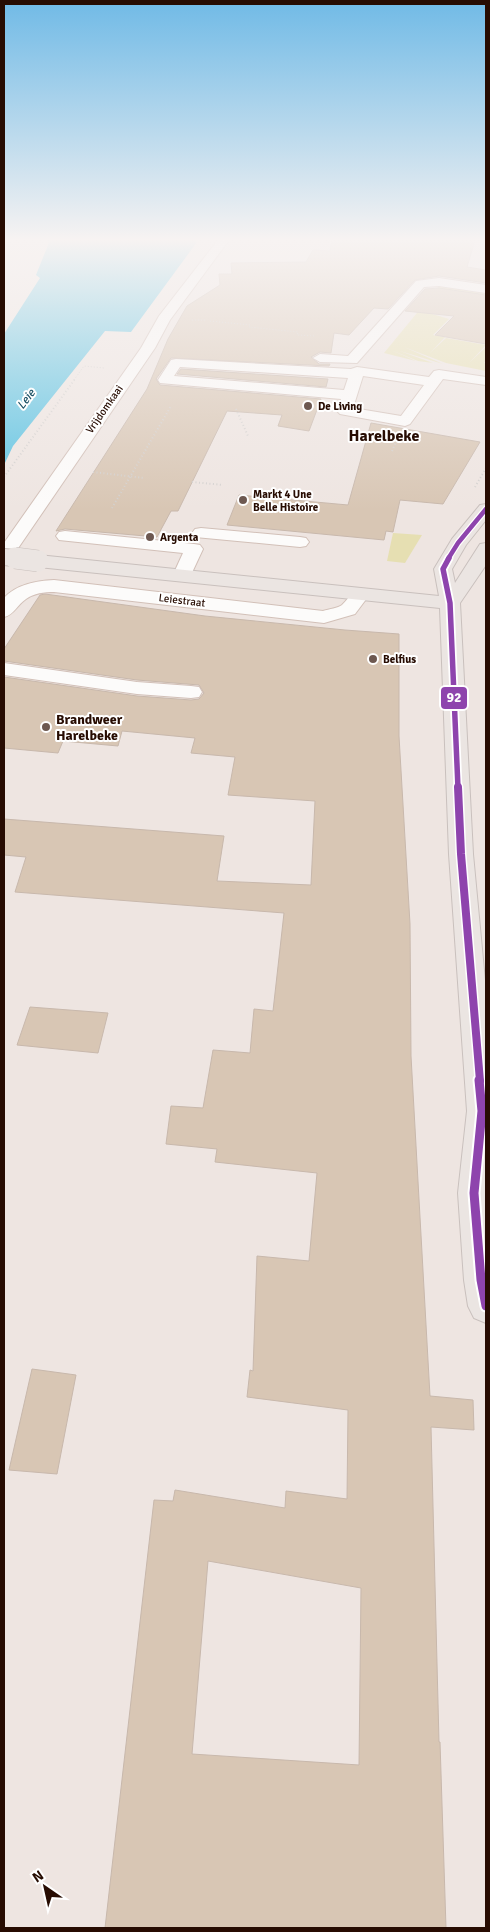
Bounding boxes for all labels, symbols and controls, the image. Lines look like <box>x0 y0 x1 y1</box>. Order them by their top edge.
street label: Vrijdomkaai <box>83 382 126 436</box>
water label: Leie <box>14 386 39 412</box>
marker: De Living <box>302 400 314 412</box>
place label: De Living <box>318 400 362 413</box>
district label: Harelbeke <box>349 426 419 446</box>
place label: Markt 4 Une Belle Histoire <box>253 488 319 514</box>
marker: Markt 4 Une Belle Histoire <box>237 494 249 506</box>
marker: Argenta <box>144 531 156 543</box>
place label: Argenta <box>160 531 199 544</box>
street label: Leiestraat <box>158 591 206 610</box>
marker: Belfius <box>367 653 379 665</box>
place label: Belfius <box>383 653 416 666</box>
line badge: 92 <box>440 686 468 710</box>
text: 92 <box>446 689 462 706</box>
place label: Brandweer Harelbeke <box>56 711 123 744</box>
marker: Brandweer Harelbeke <box>40 721 52 733</box>
north arrow <box>20 1862 70 1912</box>
text: N <box>29 1867 47 1886</box>

